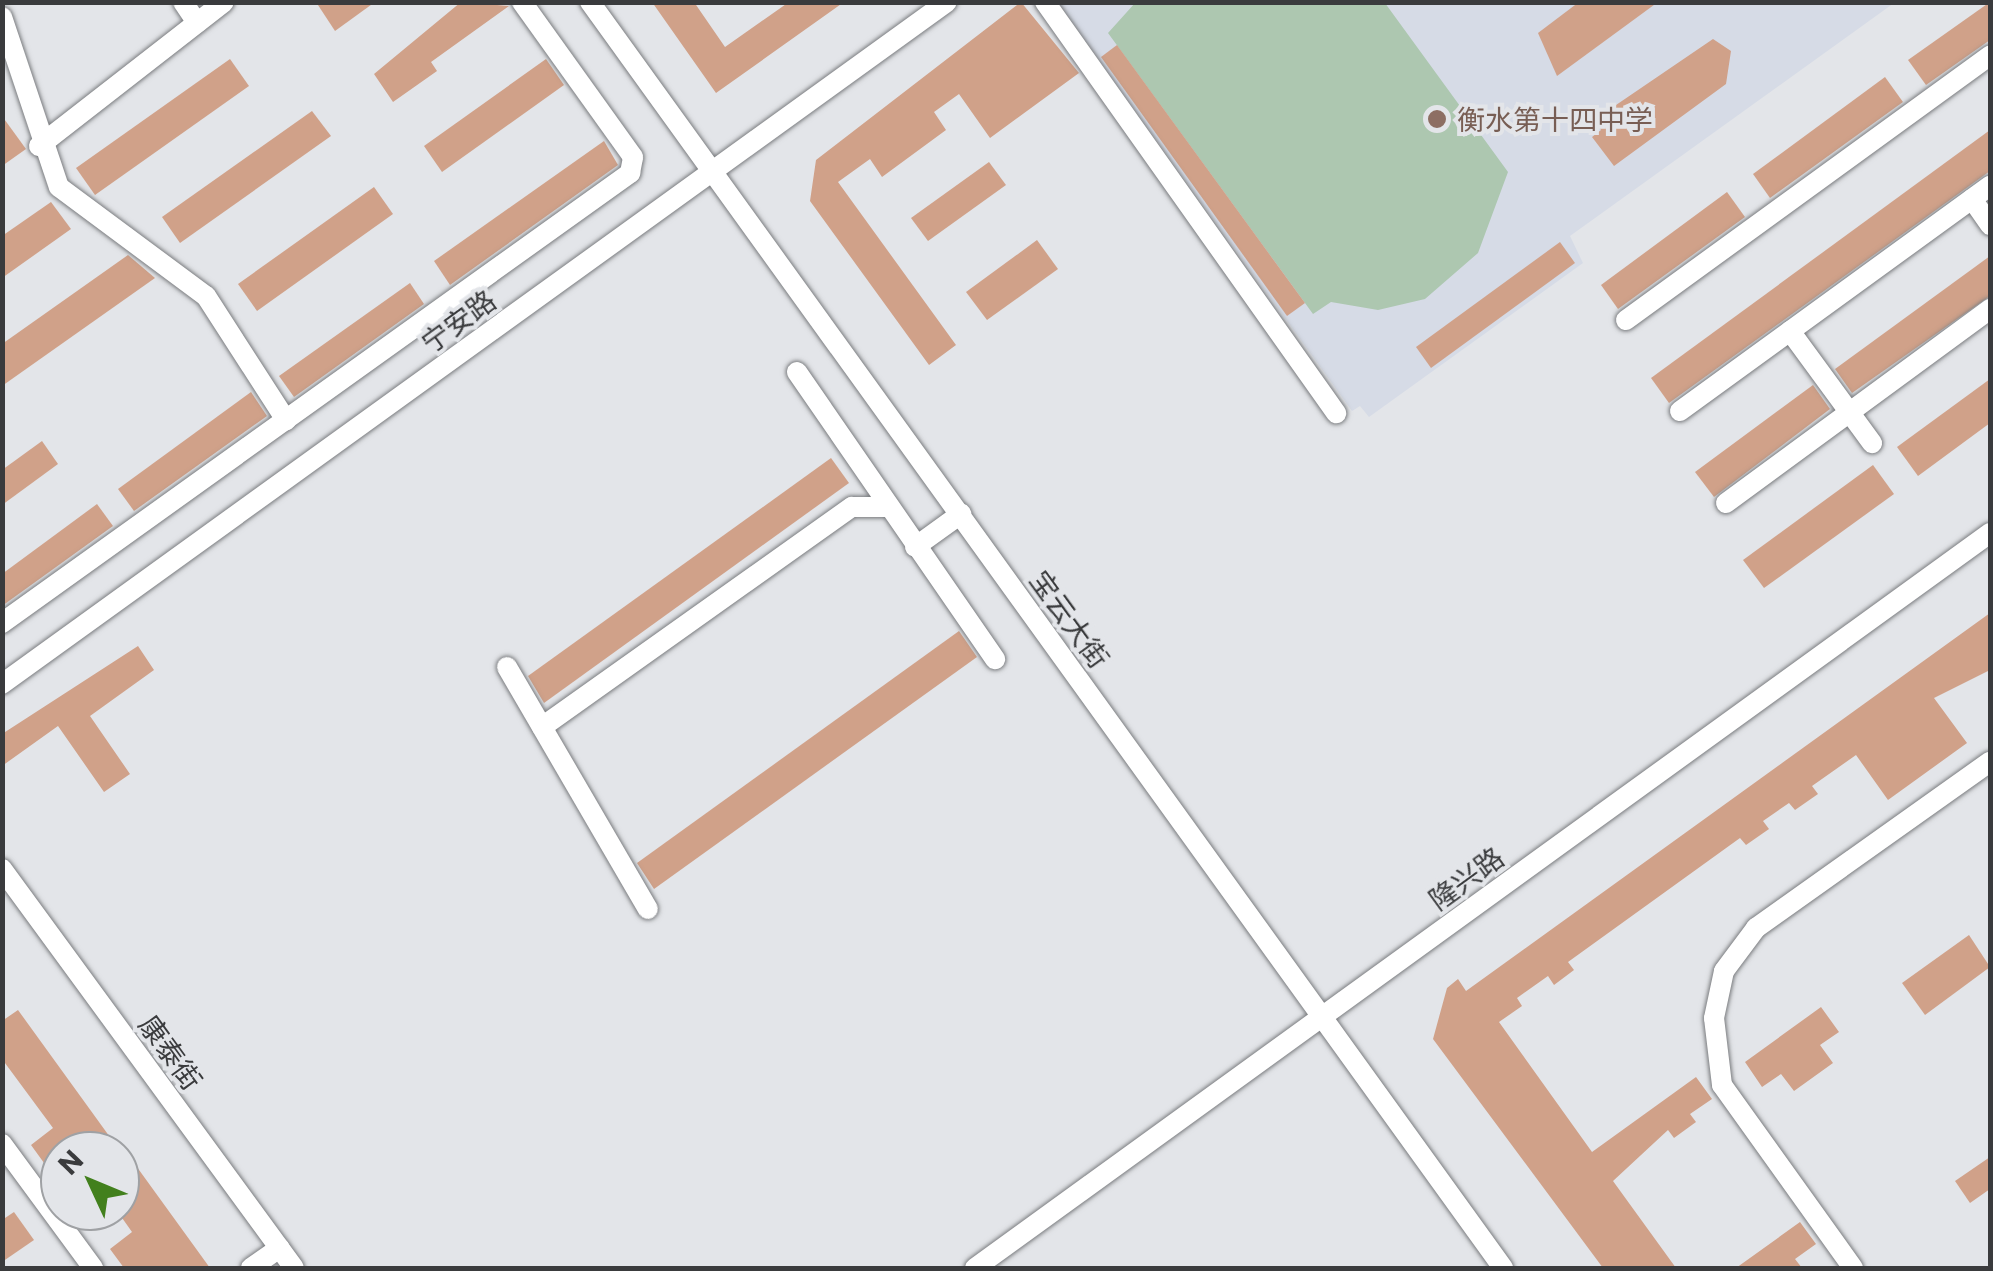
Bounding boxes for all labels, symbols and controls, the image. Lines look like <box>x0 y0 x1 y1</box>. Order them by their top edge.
place label: 衡水第十四中学 <box>1457 102 1653 136</box>
marker: 衡水第十四中学 <box>1426 108 1448 130</box>
street label: 宁安路 <box>414 283 502 359</box>
street label: 宝云大街 <box>1023 564 1117 674</box>
street label: 隆兴路 <box>1422 840 1510 916</box>
street label: 康泰街 <box>133 1008 209 1096</box>
north arrow <box>40 1131 140 1231</box>
text: N <box>50 1142 89 1181</box>

